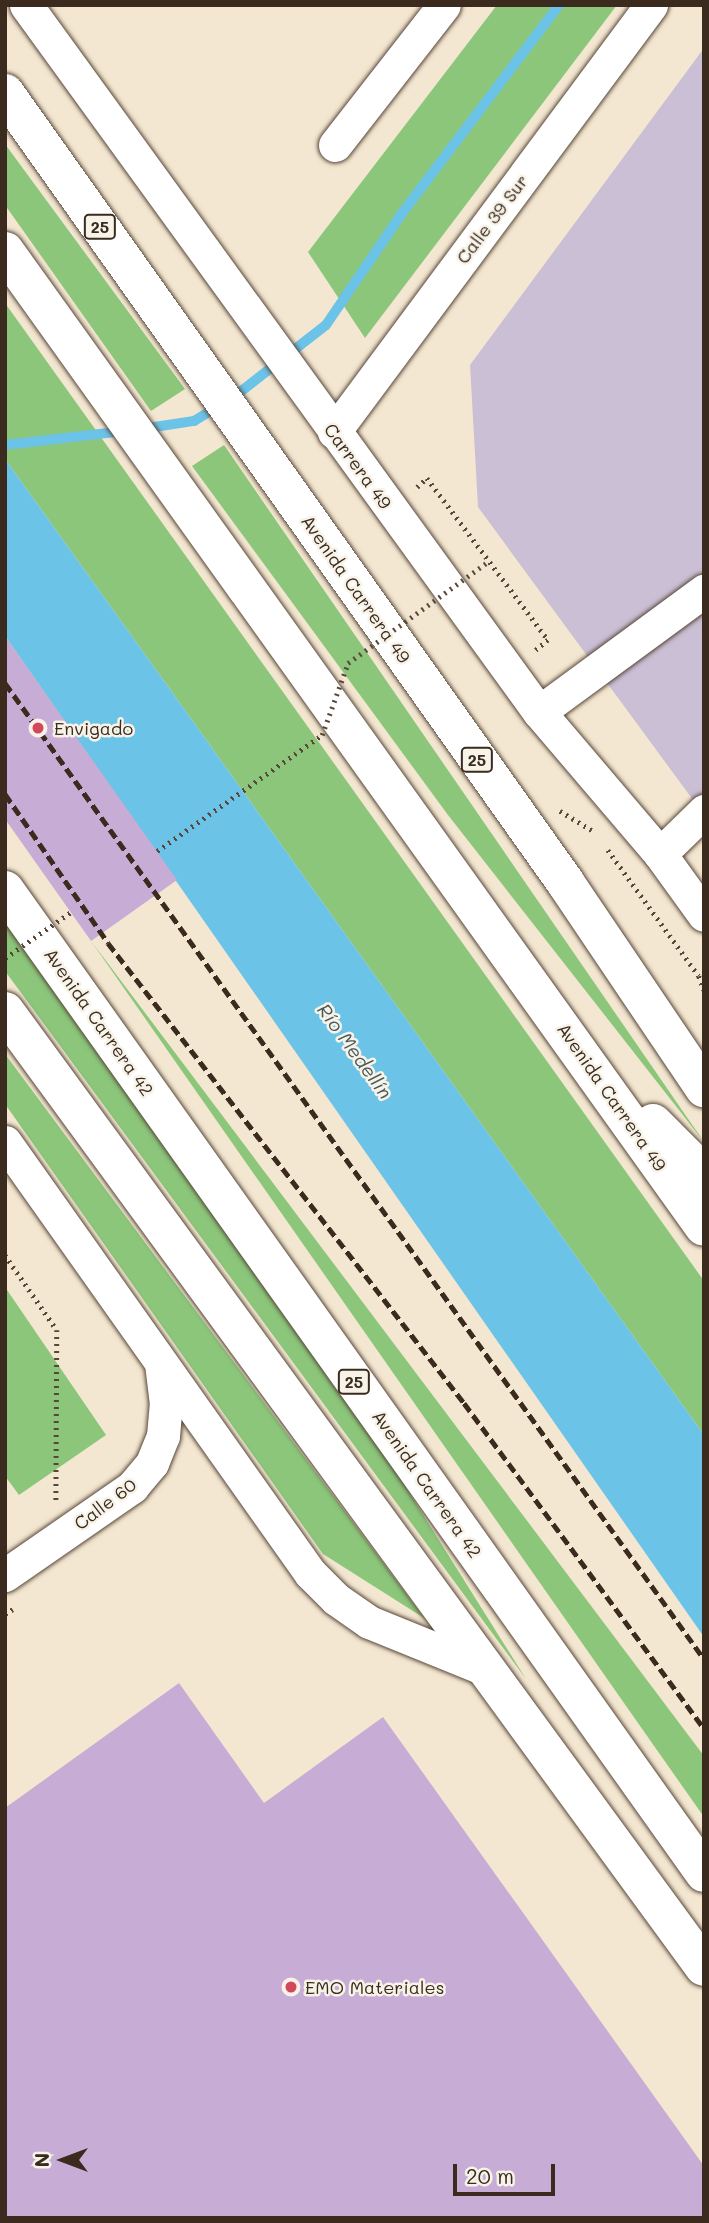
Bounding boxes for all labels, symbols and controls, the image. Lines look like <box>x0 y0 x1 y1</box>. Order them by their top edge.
street label: Calle 39 Sur <box>451 170 533 268</box>
road number: 25 <box>82 215 118 240</box>
street label: Carrera 49 <box>320 419 396 513</box>
street label: Avenida Carrera 49 <box>297 511 415 667</box>
place label: Envigado <box>54 717 133 739</box>
marker: Envigado <box>28 718 48 738</box>
road number: 25 <box>460 748 494 772</box>
street label: Avenida Carrera 42 <box>40 944 158 1100</box>
water label: Río Medellín <box>313 999 397 1103</box>
street label: Avenida Carrera 49 <box>553 1019 671 1175</box>
road number: 25 <box>336 1370 372 1394</box>
street label: Avenida Carrera 42 <box>368 1406 486 1562</box>
street label: Calle 60 <box>70 1474 140 1534</box>
place label: EMO Materiales <box>305 1976 444 1998</box>
marker: EMO Materiales <box>283 1979 299 1995</box>
north arrow <box>28 2125 98 2195</box>
scale bar <box>457 2150 558 2194</box>
text: N <box>29 2153 54 2167</box>
text: 20 m <box>466 2162 514 2189</box>

